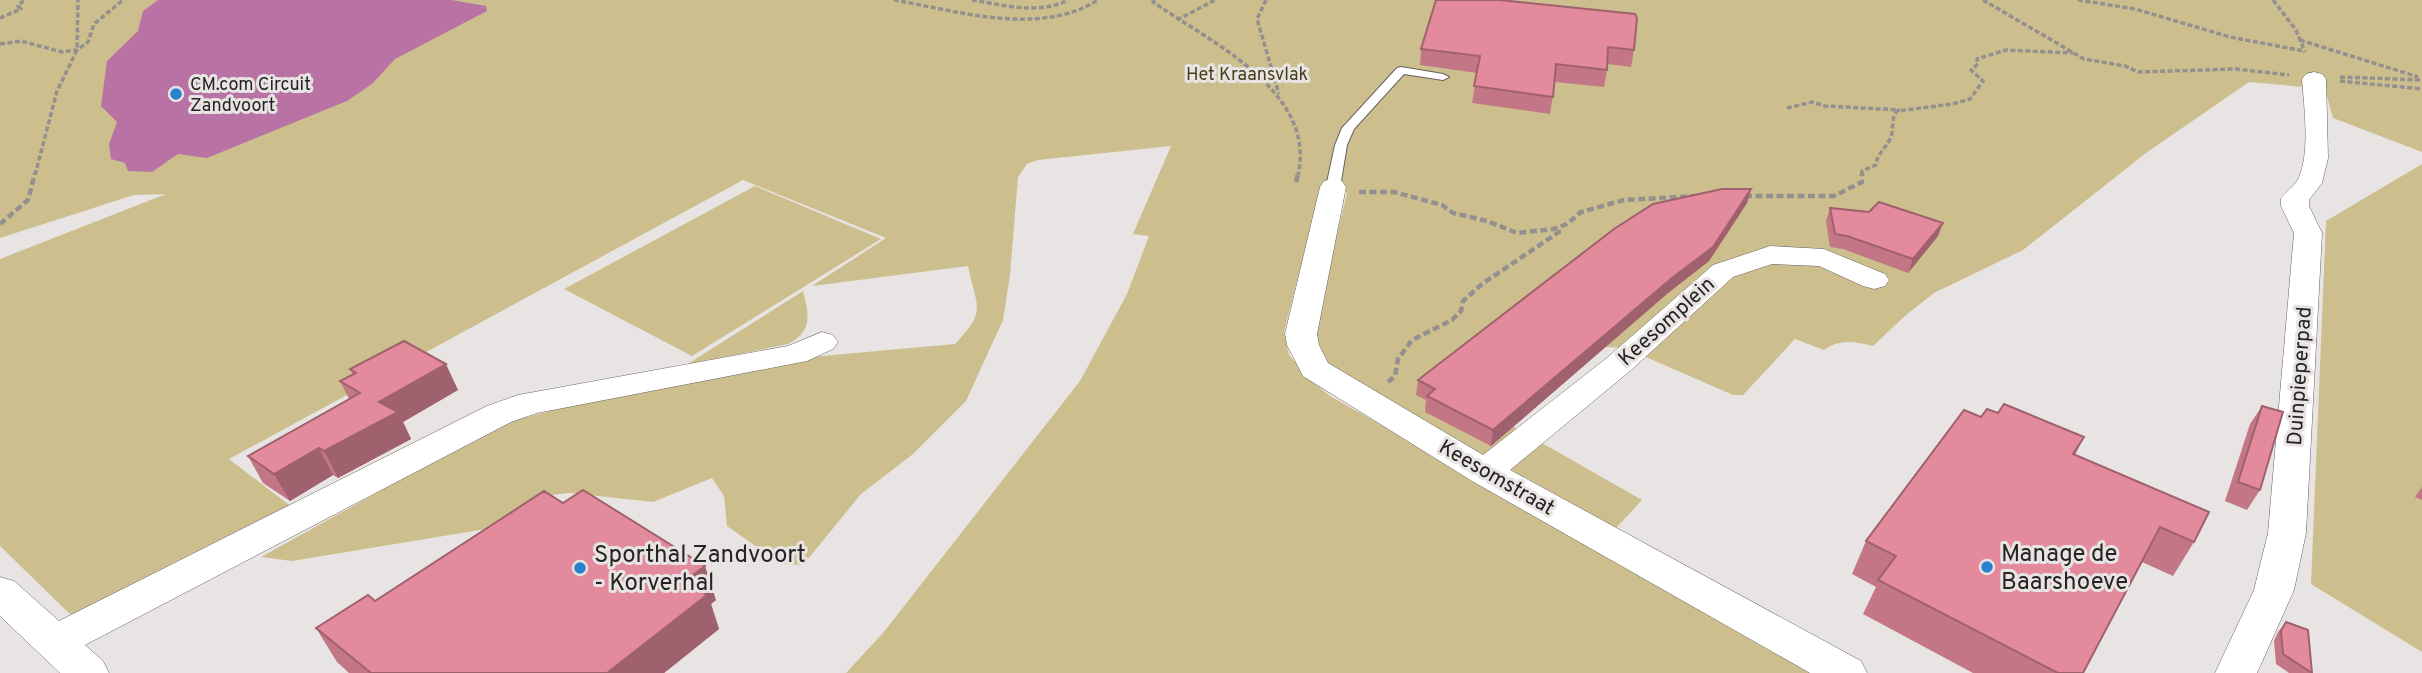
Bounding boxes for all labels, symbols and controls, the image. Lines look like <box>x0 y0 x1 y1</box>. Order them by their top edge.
park label: Het Kraansvlak <box>1186 64 1308 87</box>
place label: CM.com Circuit Zandvoort <box>190 74 311 118</box>
marker: CM.com Circuit Zandvoort <box>168 86 184 102</box>
street label: Keesomplein <box>1613 272 1721 373</box>
street label: Duinpieperpad <box>2282 306 2319 447</box>
street label: Keesomstraat <box>1433 434 1559 522</box>
place label: Manage de Baarshoeve <box>2001 540 2128 598</box>
place label: Sporthal Zandvoort - Korverhal <box>594 541 806 599</box>
marker: Manage de Baarshoeve <box>1979 559 1995 575</box>
marker: Sporthal Zandvoort - Korverhal <box>572 560 588 576</box>

